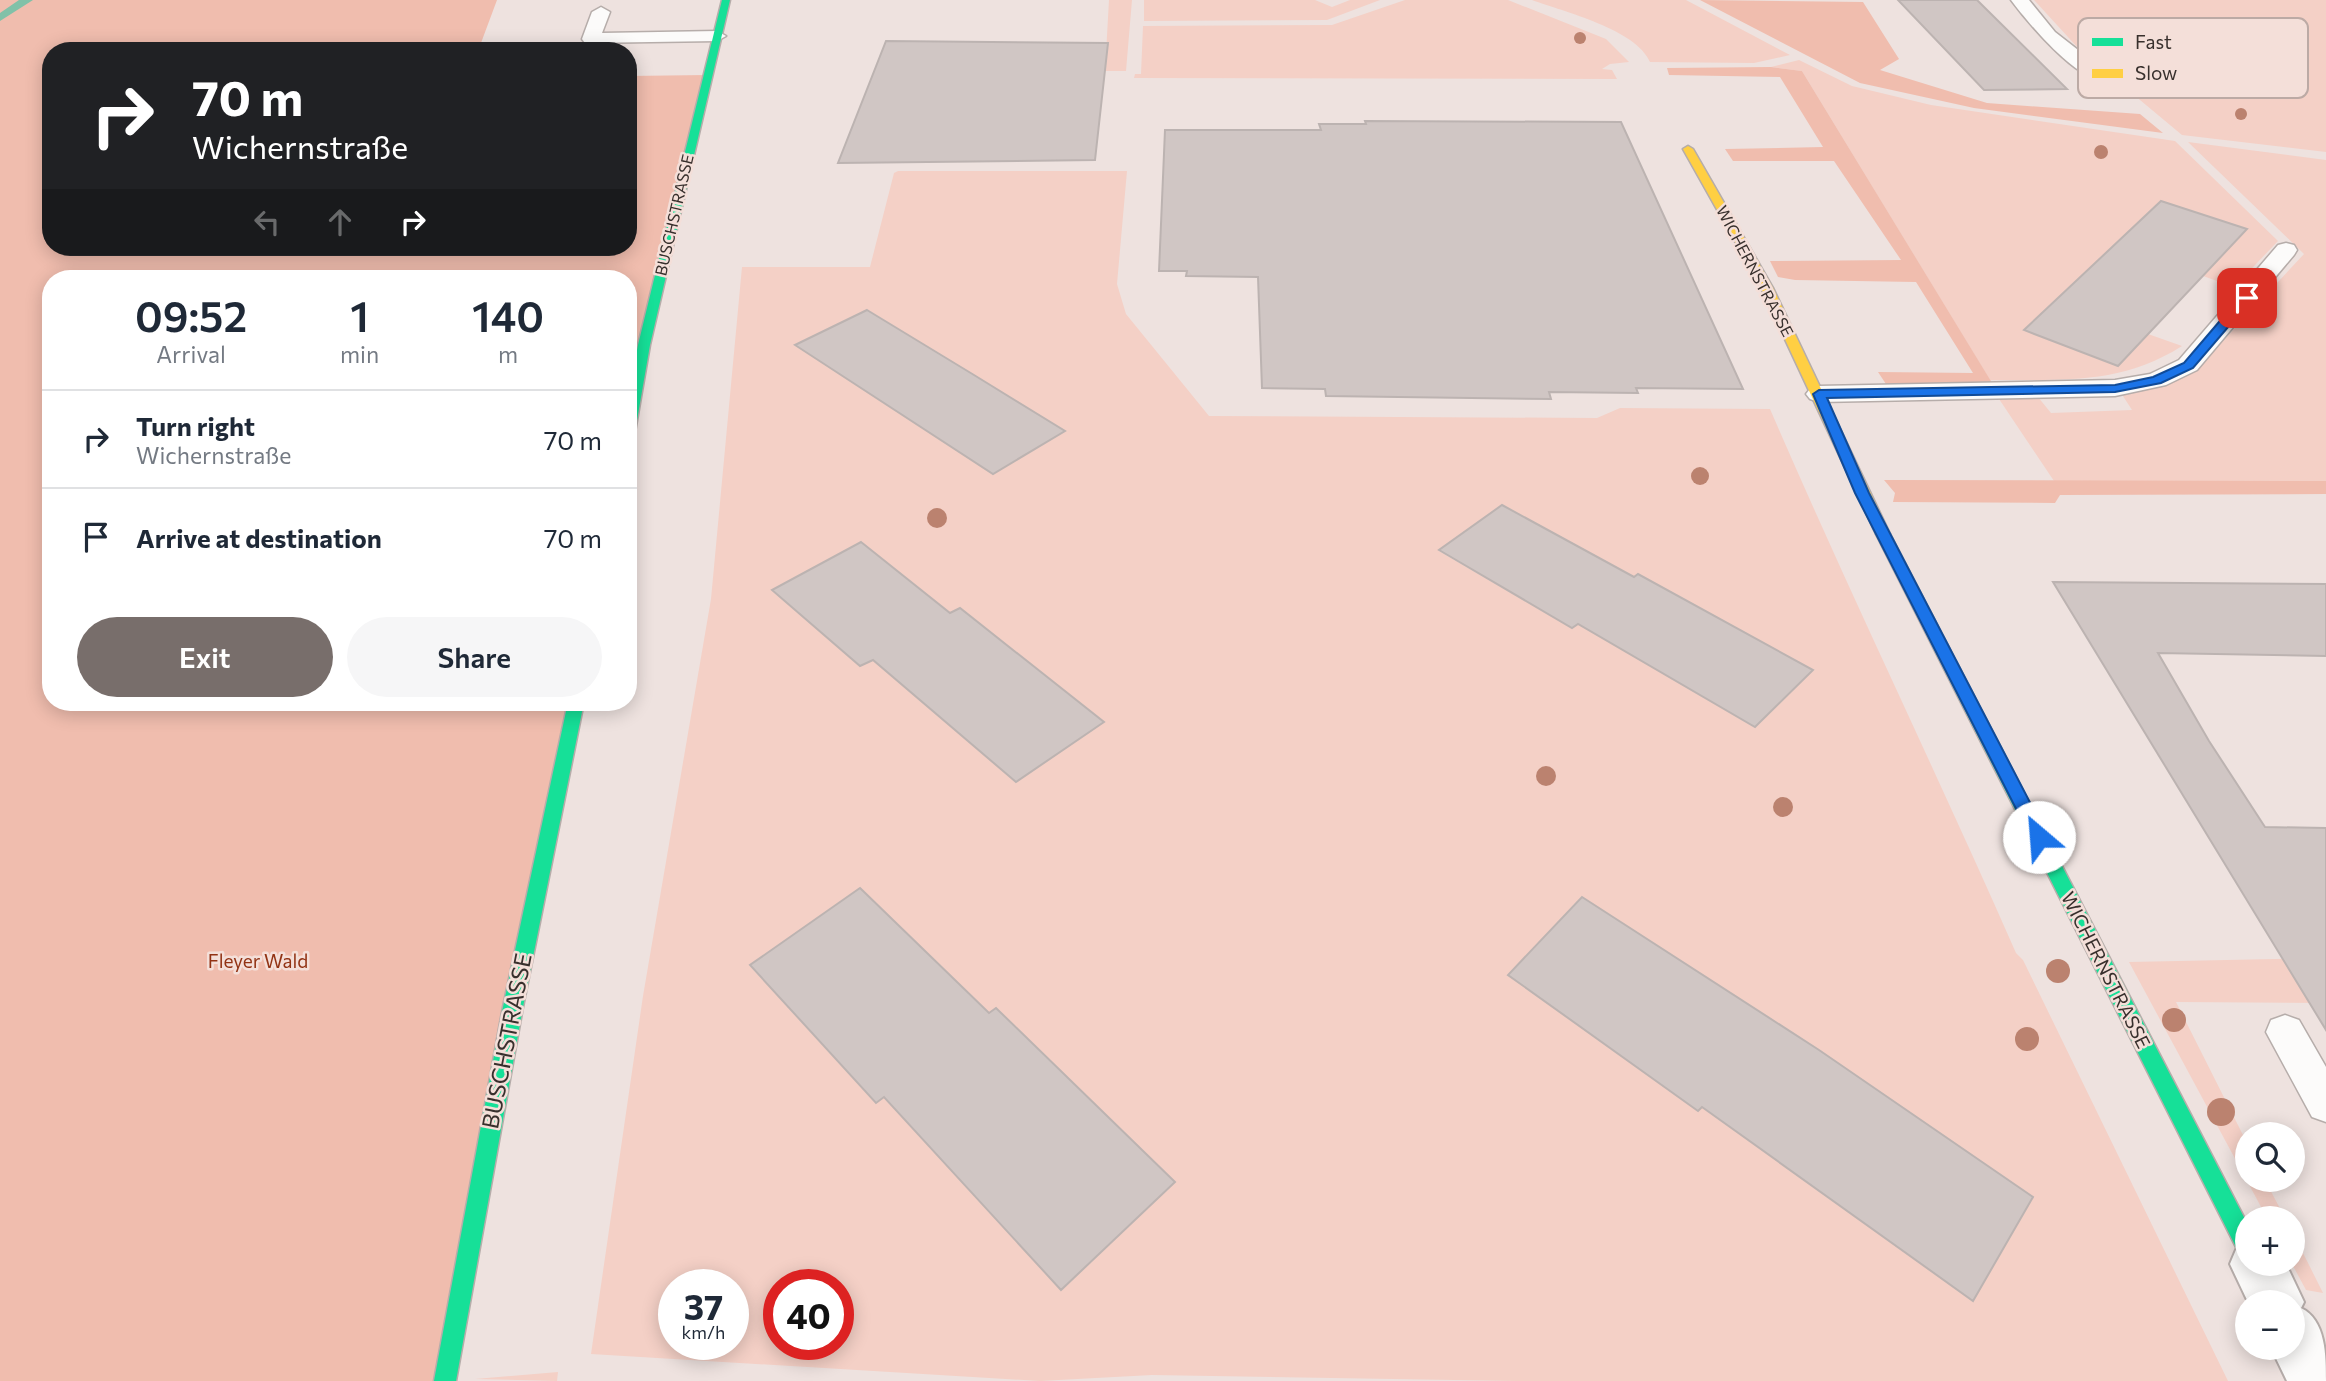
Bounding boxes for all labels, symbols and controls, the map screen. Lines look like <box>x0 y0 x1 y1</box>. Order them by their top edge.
legend <box>2078 18 2308 98</box>
text: Fast <box>2135 30 2172 53</box>
text: Slow <box>2135 61 2177 84</box>
text: 70 m <box>192 66 303 126</box>
icon: right <box>77 70 168 161</box>
text: Wichernstraße <box>192 126 408 166</box>
street label: BUSCHSTRASSE <box>650 152 697 277</box>
street label: WICHERNSTRASSE <box>1713 202 1798 339</box>
icon: left <box>248 203 286 241</box>
icon: ahead <box>321 203 359 241</box>
icon: right <box>394 203 432 241</box>
pin <box>2217 268 2277 328</box>
icon: arrive <box>2228 279 2266 317</box>
text: 09:52 <box>135 289 247 341</box>
text: 1 <box>350 289 369 341</box>
text: 140 <box>472 289 544 341</box>
text: Arrival <box>156 340 226 368</box>
text: min <box>340 340 379 368</box>
text: m <box>498 340 518 368</box>
text: Turn right <box>136 410 255 441</box>
icon: right <box>77 420 115 458</box>
text: 70 m <box>544 424 602 455</box>
text: Wichernstraße <box>136 441 291 469</box>
icon: arrive <box>77 518 115 556</box>
text: Arrive at destination <box>136 522 382 553</box>
text: 70 m <box>544 522 602 553</box>
button: Exit <box>77 617 333 697</box>
button: Share <box>347 617 602 697</box>
position arrow <box>2002 800 2076 874</box>
street label: WICHERNSTRASSE <box>2057 888 2156 1052</box>
park label: Fleyer Wald <box>208 949 308 972</box>
street label: BUSCHSTRASSE <box>475 951 537 1131</box>
map controls <box>2235 1122 2305 1360</box>
button: search <box>2235 1122 2305 1192</box>
button: + <box>2235 1206 2305 1276</box>
speed limit sign: 40 <box>763 1269 854 1360</box>
text: 37 <box>684 1284 723 1327</box>
button: − <box>2235 1290 2305 1360</box>
text: km/h <box>682 1321 725 1343</box>

